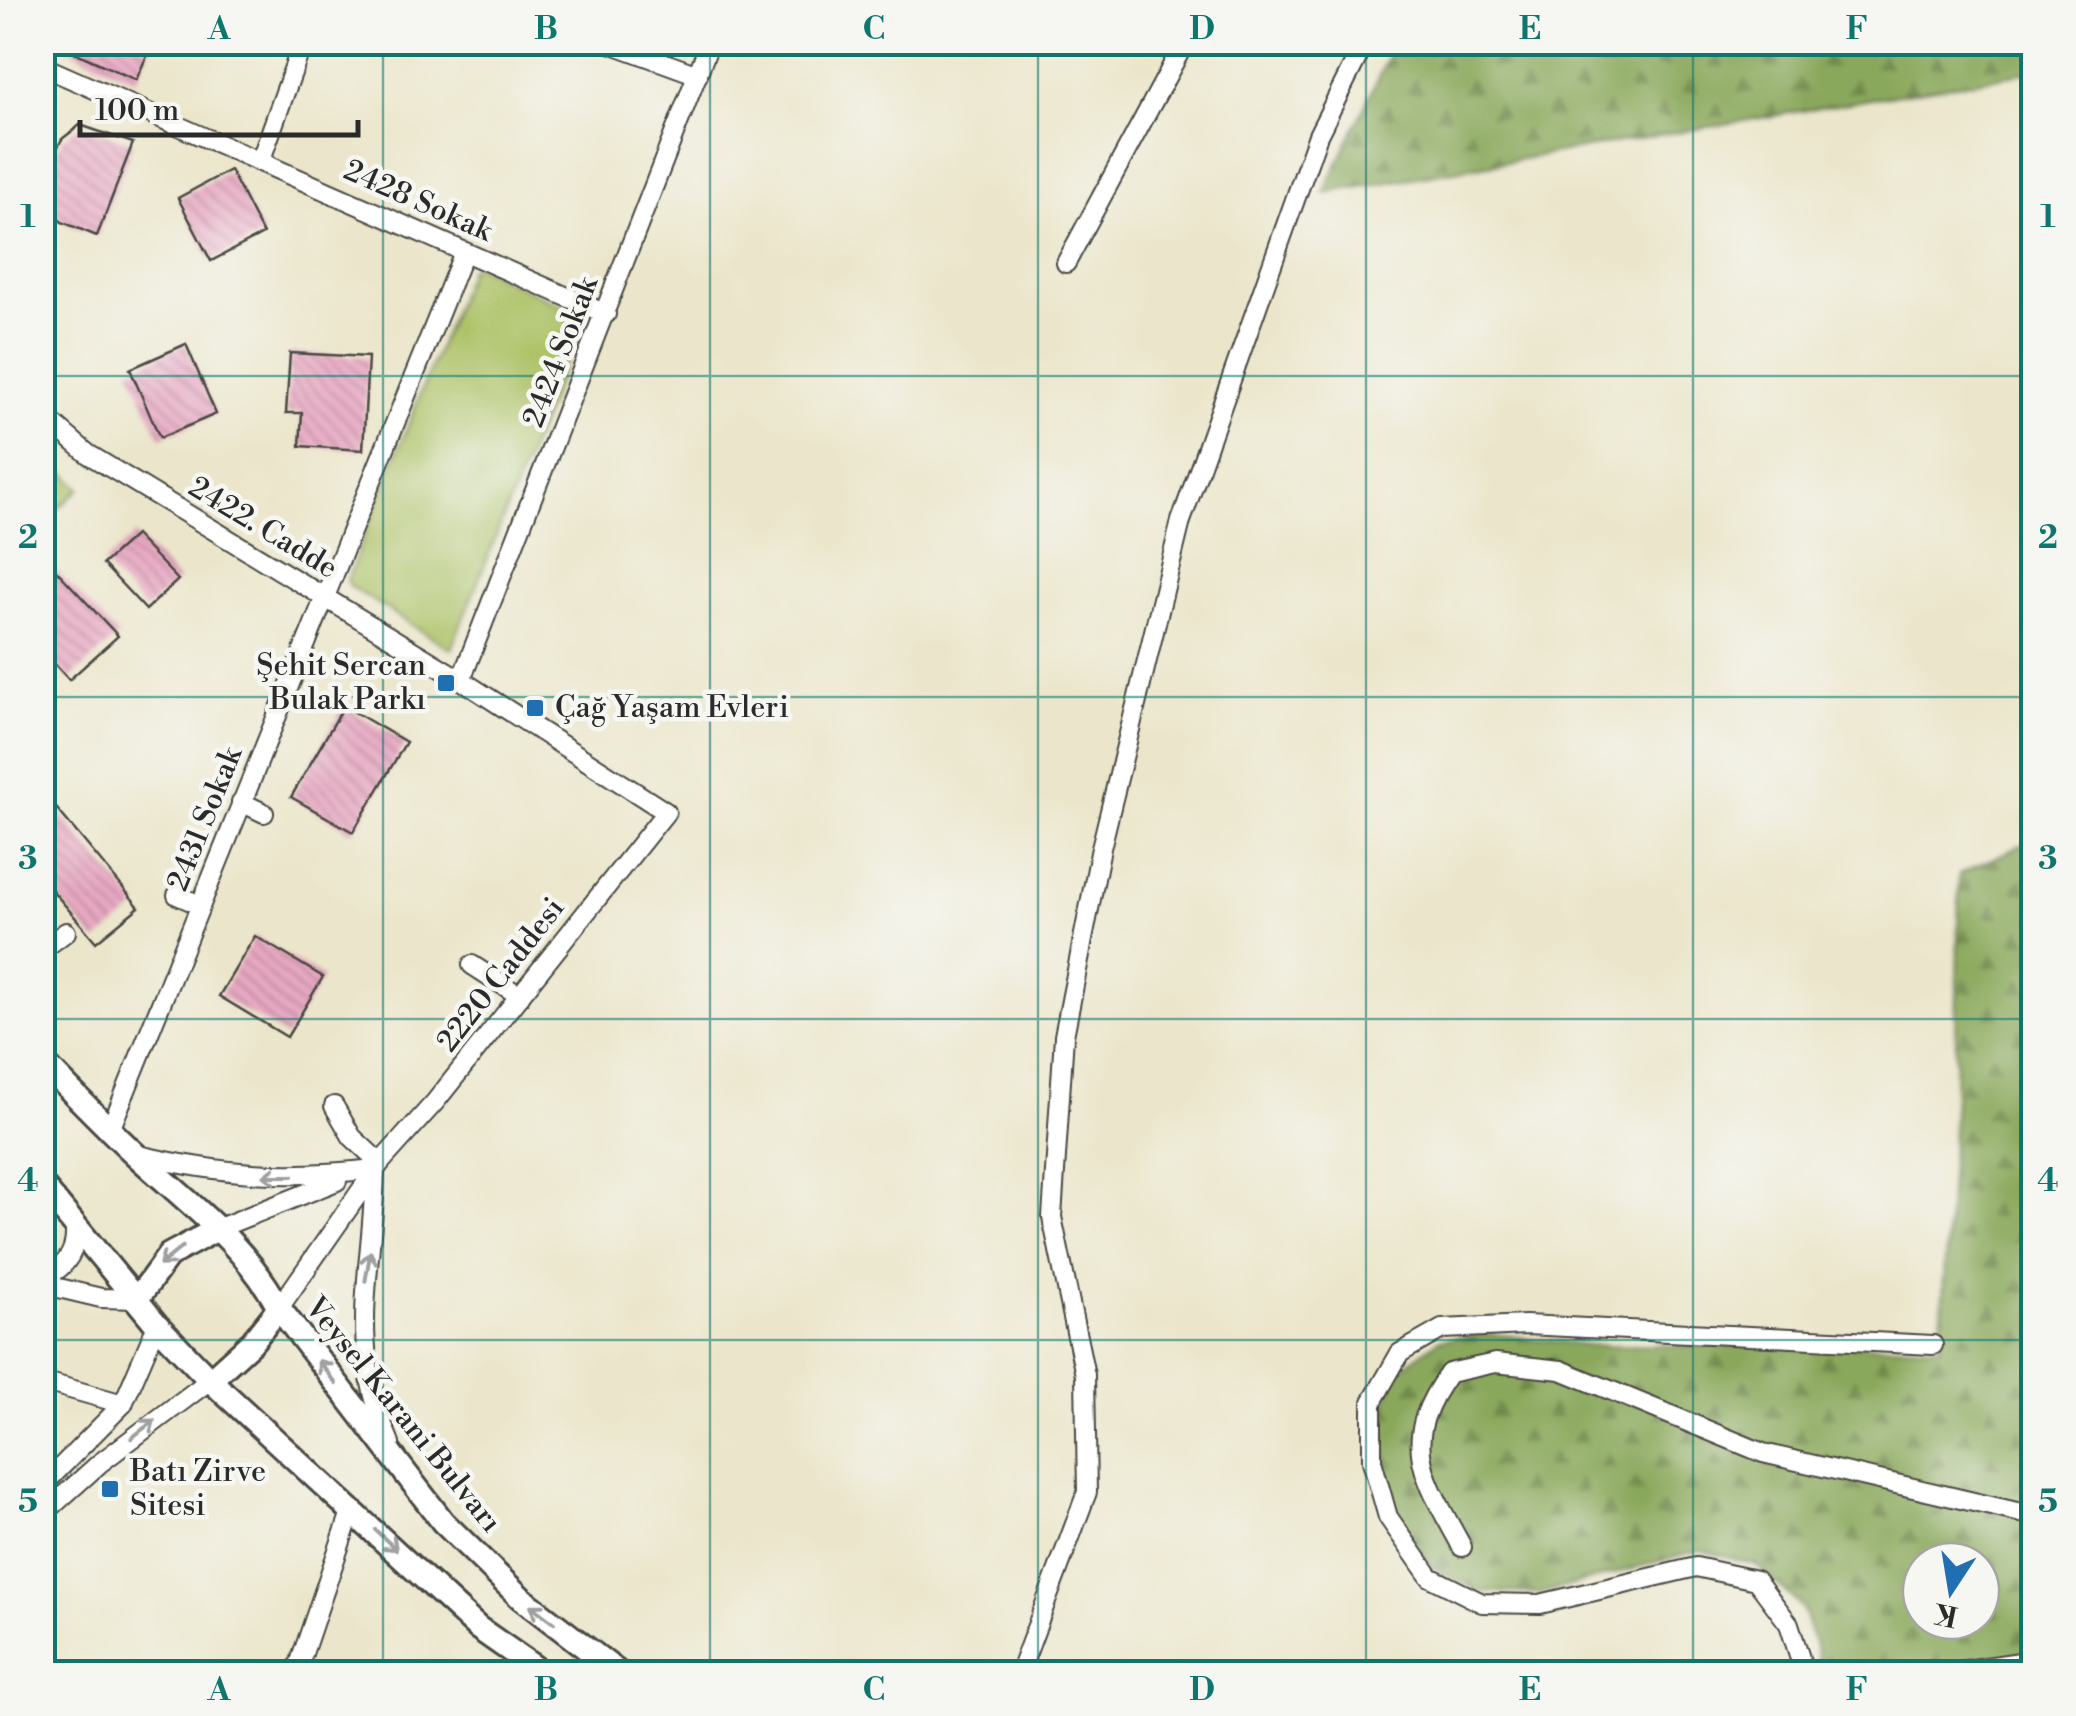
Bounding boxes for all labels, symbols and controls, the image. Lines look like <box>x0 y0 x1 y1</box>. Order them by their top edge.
text: A <box>207 9 232 49</box>
text: B <box>534 9 558 49</box>
text: C <box>863 9 885 49</box>
text: D <box>1189 9 1215 49</box>
text: E <box>1519 9 1541 49</box>
text: F <box>1846 9 1868 49</box>
scale bar <box>80 75 358 137</box>
text: 100 m <box>95 92 179 130</box>
street label: 2428 Sokak <box>338 151 499 251</box>
text: 1 <box>20 197 36 237</box>
text: 1 <box>2040 197 2056 237</box>
street label: 2424 Sokak <box>515 270 608 433</box>
street label: 2422. Cadde <box>181 469 345 587</box>
text: 2 <box>18 518 38 558</box>
text: 2 <box>2038 518 2058 558</box>
place label: Şehit Sercan Bulak Parkı <box>256 647 426 719</box>
marker: Şehit Sercan Bulak Parkı <box>435 672 457 694</box>
place label: Çağ Yaşam Evleri <box>555 689 789 727</box>
marker: Çağ Yaşam Evleri <box>524 697 546 719</box>
street label: 2431 Sokak <box>159 740 252 896</box>
text: 3 <box>18 839 38 879</box>
text: 3 <box>2038 839 2058 879</box>
street label: 2220 Caddesi <box>429 890 573 1060</box>
text: 4 <box>17 1161 39 1201</box>
text: 4 <box>2037 1161 2059 1201</box>
one-way arrow <box>263 1166 296 1186</box>
one-way arrow <box>159 1245 185 1267</box>
one-way arrow <box>359 1251 378 1283</box>
street label: Veysel Karani Bulvarı <box>296 1289 510 1541</box>
one-way arrow <box>317 1359 338 1386</box>
one-way arrow <box>129 1419 156 1440</box>
place label: Batı Zirve Sitesi <box>129 1453 266 1525</box>
marker: Batı Zirve Sitesi <box>99 1478 121 1500</box>
text: 5 <box>18 1482 38 1522</box>
text: 5 <box>2038 1482 2058 1522</box>
one-way arrow <box>373 1528 397 1552</box>
north arrow <box>1901 1541 2001 1641</box>
text: K <box>1930 1594 1961 1633</box>
one-way arrow <box>530 1604 556 1626</box>
text: A <box>207 1670 232 1710</box>
text: B <box>534 1670 558 1710</box>
text: C <box>863 1670 885 1710</box>
text: D <box>1189 1670 1215 1710</box>
text: E <box>1519 1670 1541 1710</box>
text: F <box>1846 1670 1868 1710</box>

